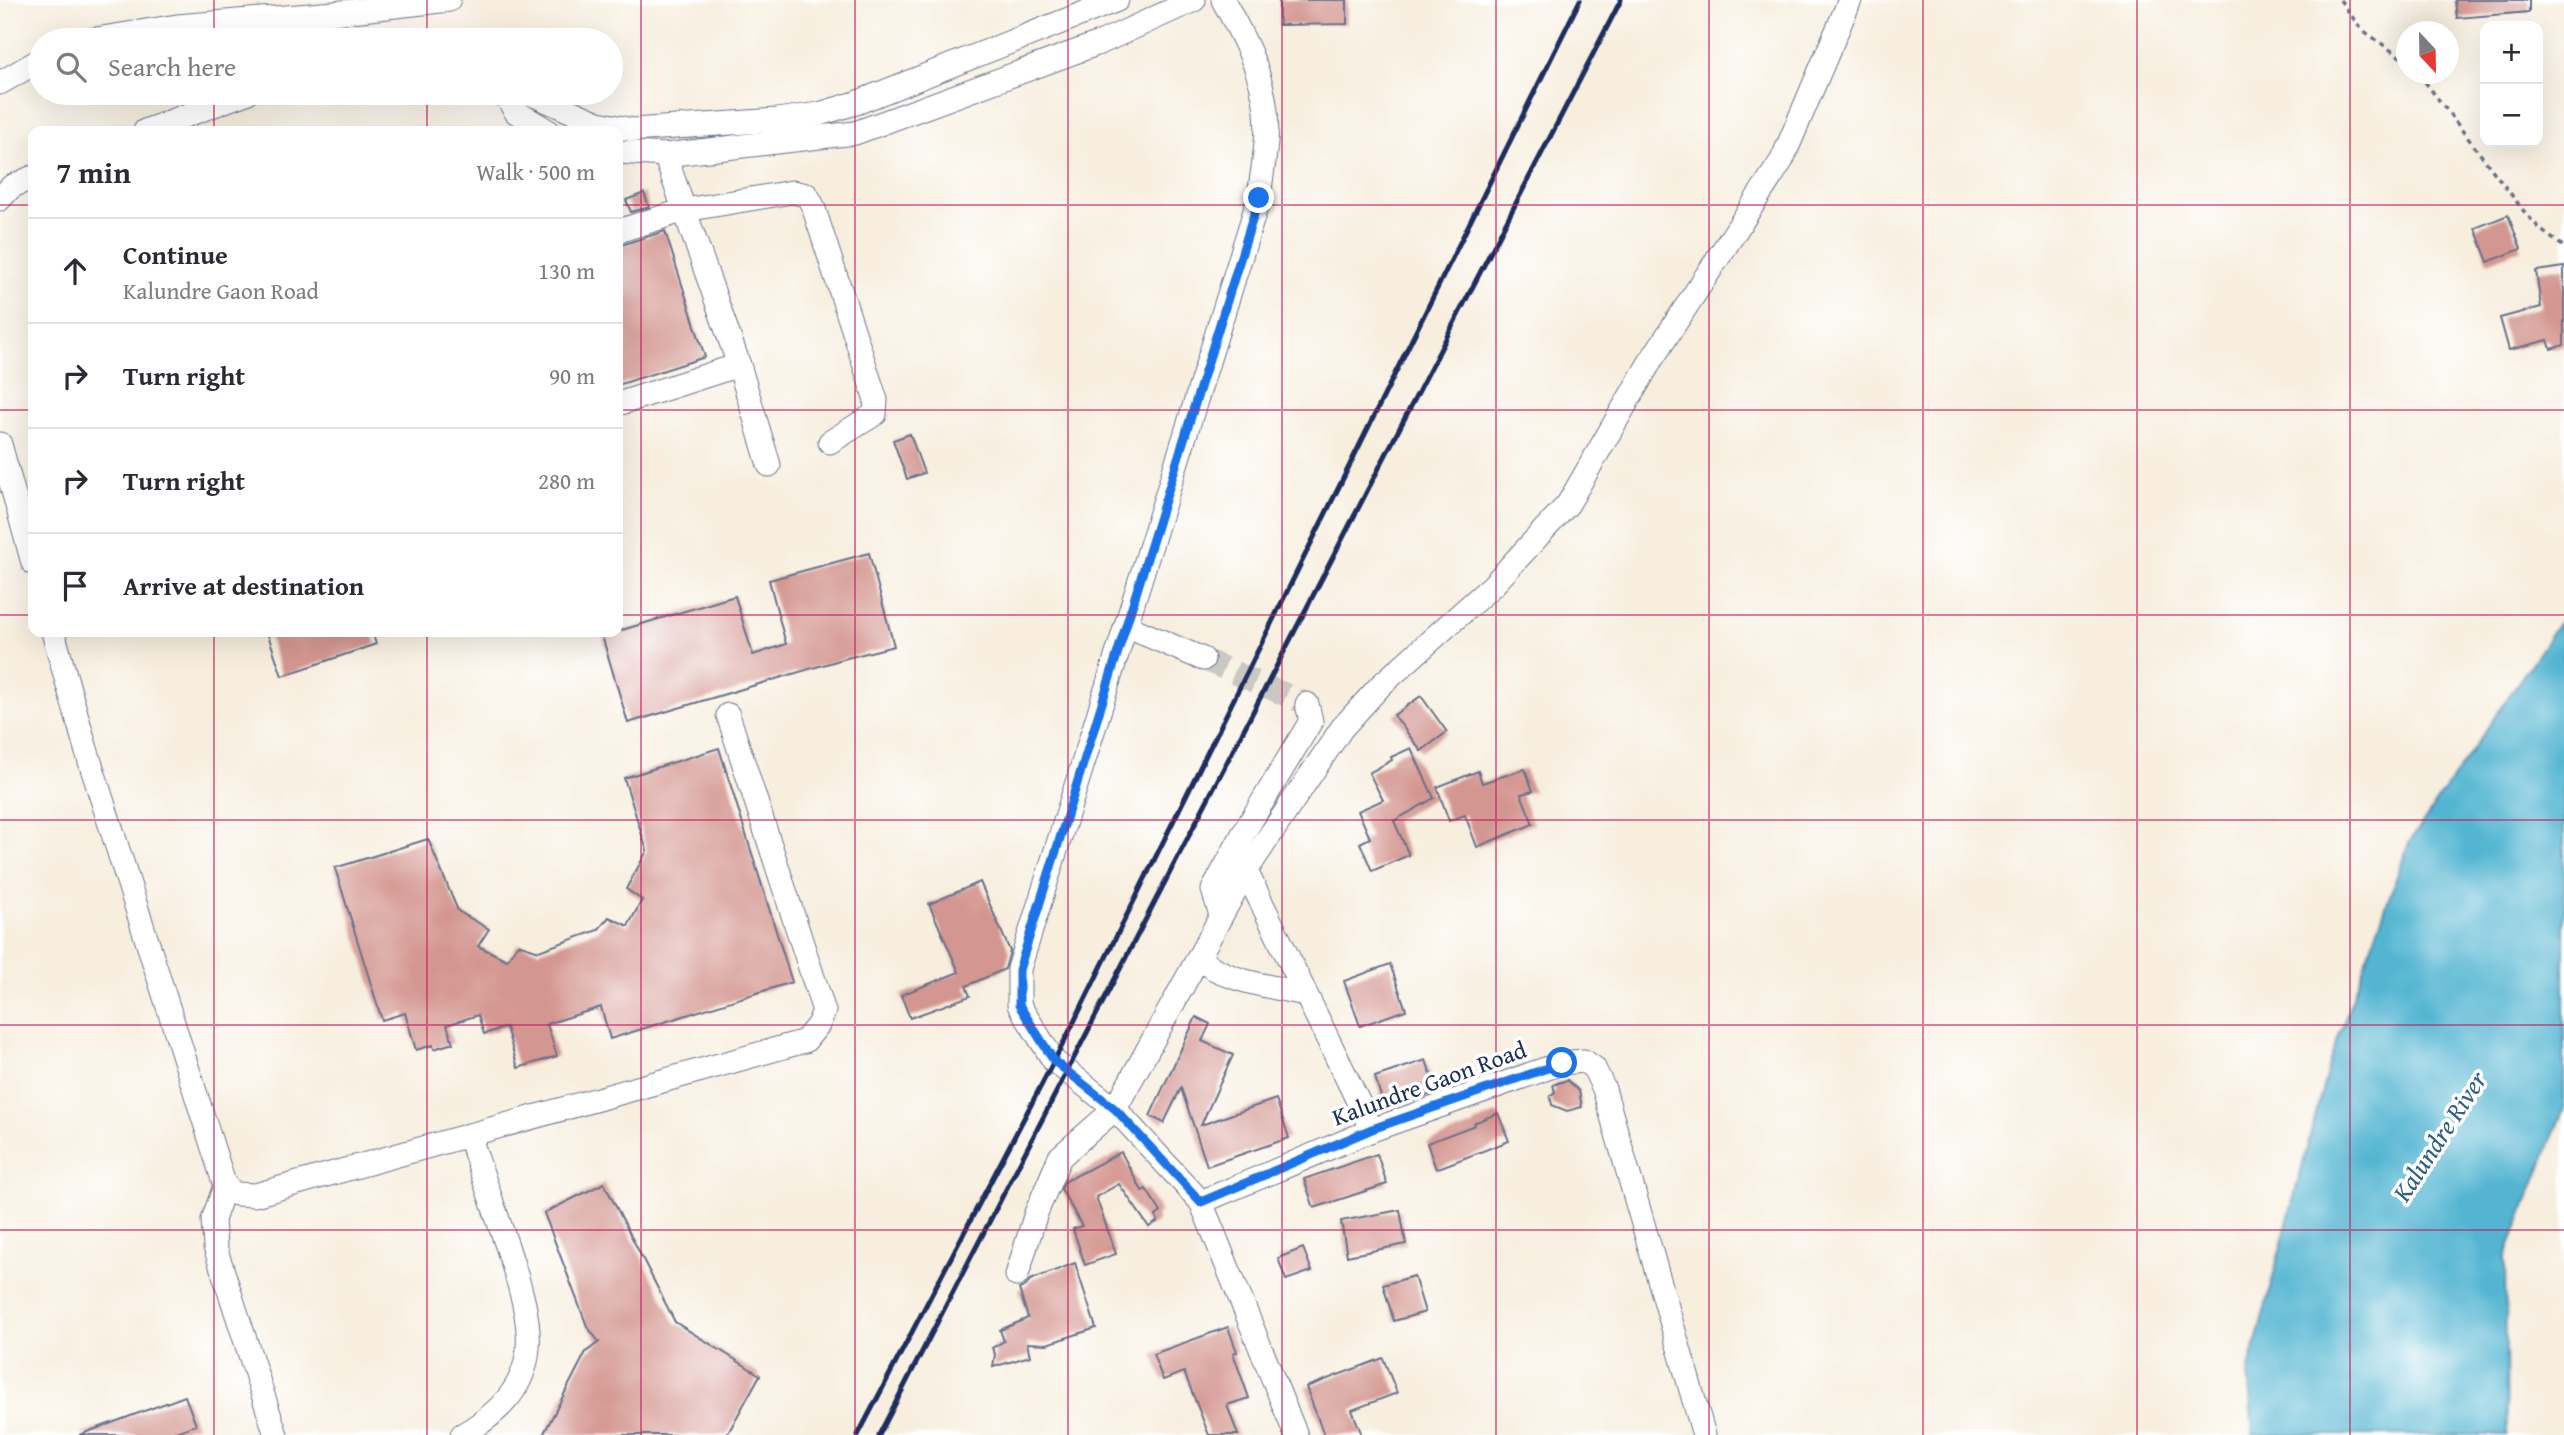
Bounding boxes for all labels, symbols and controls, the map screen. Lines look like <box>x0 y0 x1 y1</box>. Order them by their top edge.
north arrow <box>2396 21 2459 84</box>
map controls <box>2480 21 2543 147</box>
button: + <box>2480 21 2543 84</box>
search box <box>28 28 623 105</box>
text: Search here <box>108 47 236 86</box>
icon: search <box>52 48 90 86</box>
button: − <box>2480 84 2543 147</box>
text: 7 min <box>56 150 131 194</box>
text: Walk · 500 m <box>476 155 595 188</box>
route end <box>1243 182 1274 213</box>
text: Continue <box>123 235 228 274</box>
icon: ahead <box>56 252 94 290</box>
text: 130 m <box>538 254 595 287</box>
text: Kalundre Gaon Road <box>123 274 319 307</box>
text: Turn right <box>123 356 245 395</box>
icon: right <box>56 357 94 395</box>
text: 90 m <box>549 359 595 392</box>
text: Turn right <box>123 461 245 500</box>
icon: right <box>56 462 94 500</box>
text: 280 m <box>538 464 595 497</box>
text: Arrive at destination <box>123 566 364 605</box>
icon: arrive <box>56 567 94 605</box>
street label: Kalundre Gaon Road <box>1327 1032 1531 1134</box>
route start <box>1546 1047 1577 1078</box>
water label: Kalundre River <box>2382 1062 2497 1210</box>

